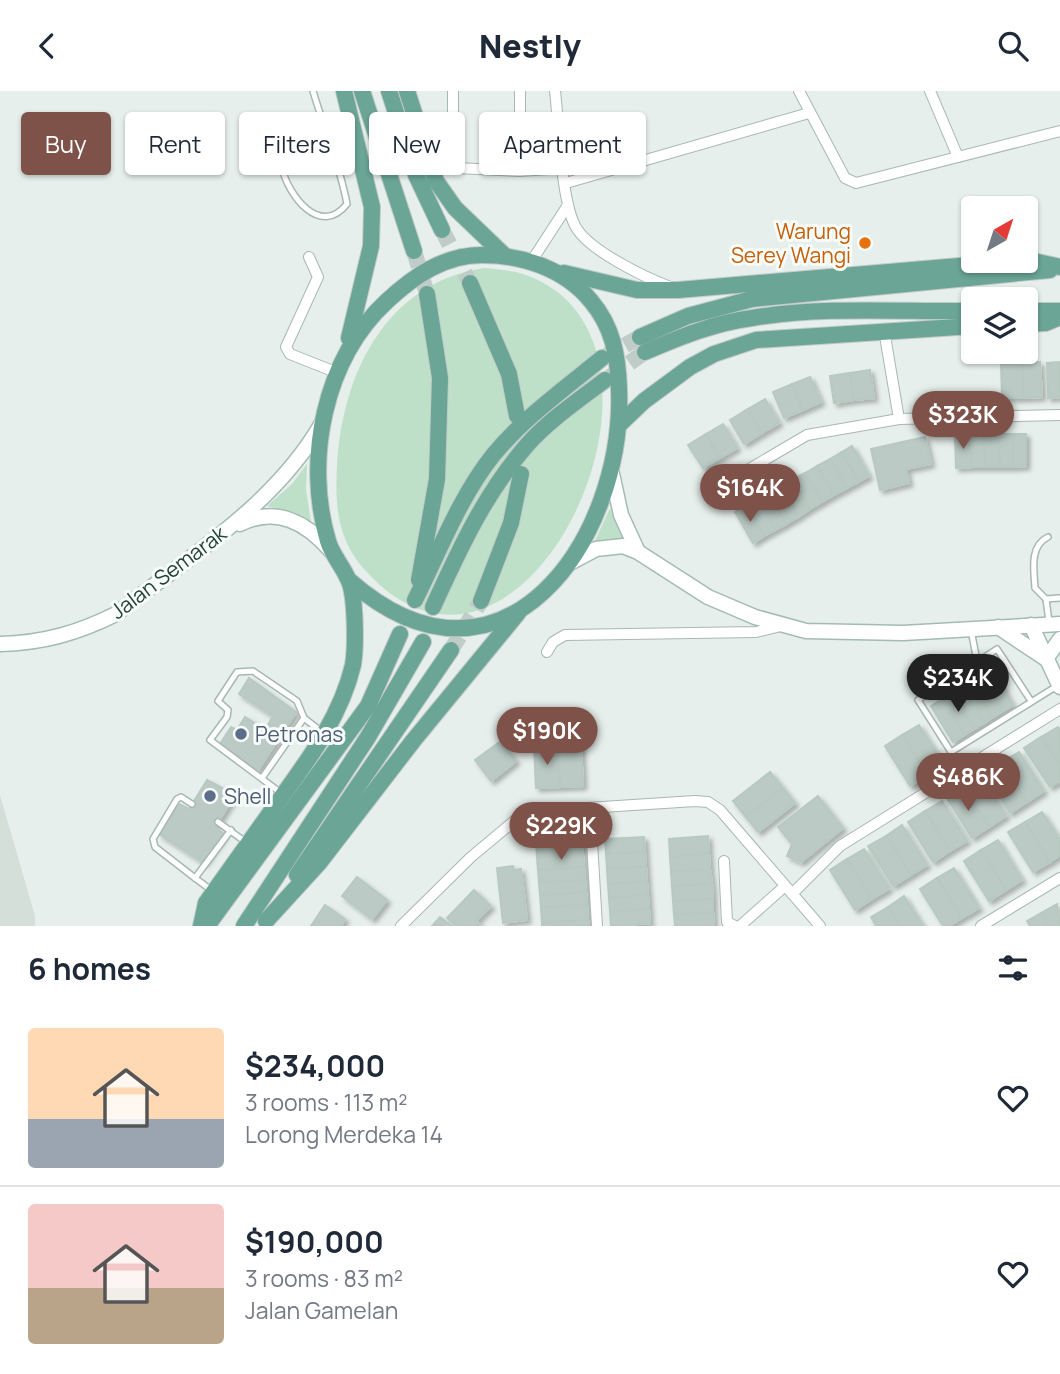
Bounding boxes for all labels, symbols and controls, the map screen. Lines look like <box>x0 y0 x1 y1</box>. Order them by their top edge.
text: Nestly <box>479 24 581 68</box>
icon: back <box>28 27 66 65</box>
icon: search <box>994 27 1032 65</box>
chip: Buy <box>21 112 111 175</box>
chip: Rent <box>125 112 225 175</box>
chip: Filters <box>239 112 355 175</box>
chip: New <box>369 112 465 175</box>
chip: Apartment <box>479 112 646 175</box>
north arrow <box>961 196 1038 273</box>
map controls <box>961 196 1038 364</box>
place label: Warung Serey Wangi <box>731 217 851 269</box>
marker: Warung Serey Wangi <box>857 235 873 251</box>
button: layers <box>961 287 1038 364</box>
pin: $323K <box>914 391 1012 451</box>
text: $323K <box>928 398 998 430</box>
pin: $164K <box>701 465 799 524</box>
text: $164K <box>716 471 784 503</box>
street label: Jalan Semarak <box>104 519 232 625</box>
pin: $234K <box>909 655 1007 714</box>
text: $234K <box>923 661 993 693</box>
pin: $190K <box>498 707 596 767</box>
text: $190K <box>513 714 581 746</box>
place label: Petronas <box>255 720 343 748</box>
marker: Petronas <box>233 726 249 742</box>
pin: $486K <box>919 753 1017 813</box>
text: $486K <box>932 760 1004 792</box>
place label: Shell <box>224 782 272 810</box>
marker: Shell <box>202 788 218 804</box>
pin: $229K <box>512 803 610 862</box>
text: $229K <box>525 809 597 841</box>
text: 6 homes <box>28 948 151 989</box>
icon: filters <box>994 949 1032 987</box>
text: $234,000 <box>245 1045 385 1086</box>
icon: home <box>84 1056 168 1140</box>
icon: heart <box>994 1079 1032 1117</box>
text: 3 rooms · 113 m² <box>245 1086 408 1118</box>
text: Lorong Merdeka 14 <box>245 1118 443 1150</box>
text: $190,000 <box>245 1221 384 1262</box>
icon: home <box>84 1232 168 1316</box>
icon: heart <box>994 1255 1032 1293</box>
text: 3 rooms · 83 m² <box>245 1262 403 1294</box>
text: Jalan Gamelan <box>245 1294 399 1326</box>

